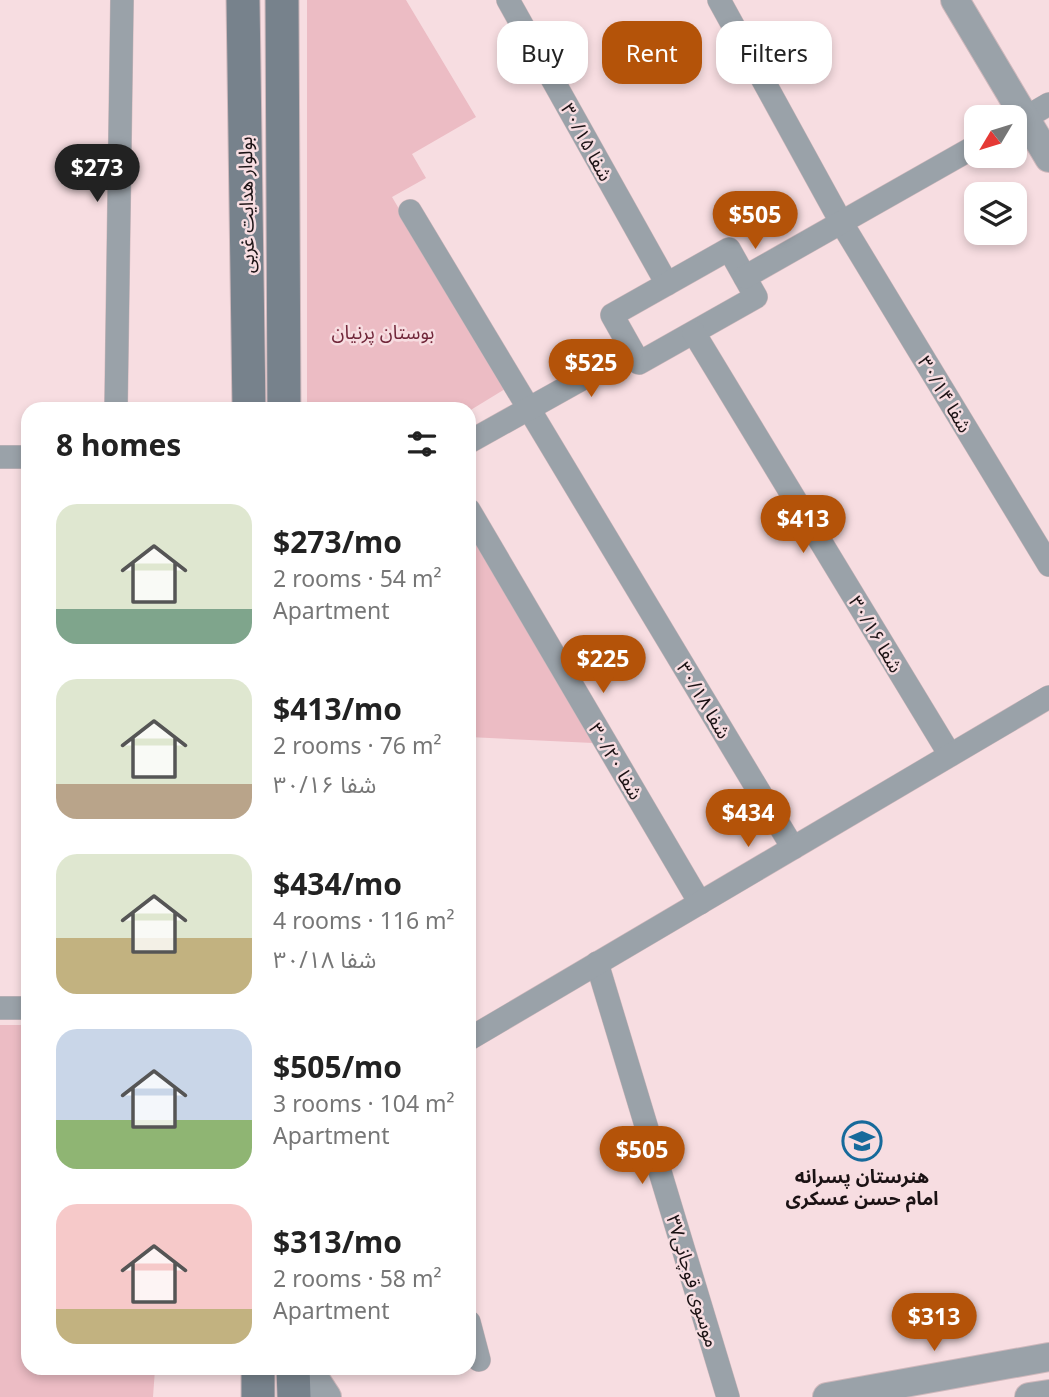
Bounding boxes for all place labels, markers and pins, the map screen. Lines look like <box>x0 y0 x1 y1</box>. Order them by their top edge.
pin: $273 <box>56 144 138 204</box>
pin: $505 <box>714 191 796 251</box>
pin: $525 <box>550 340 632 399</box>
pin: $413 <box>762 496 844 555</box>
pin: $225 <box>562 636 644 695</box>
pin: $434 <box>707 790 789 849</box>
school or university icon: هنرستان پسرانه امام حسن عسکری <box>841 1120 883 1162</box>
pin: $505 <box>601 1126 683 1186</box>
place label: هنرستان پسرانه امام حسن عسکری <box>786 1163 938 1213</box>
pin: $313 <box>893 1294 975 1353</box>

